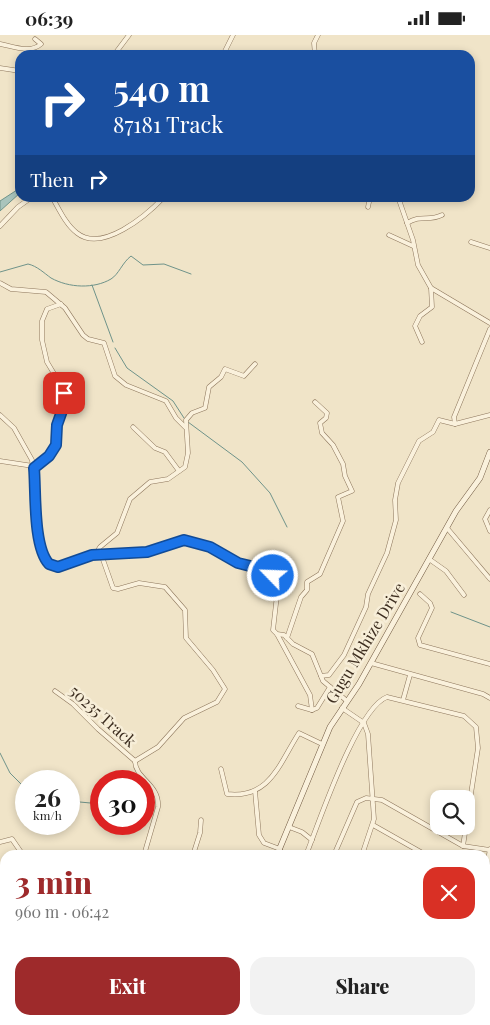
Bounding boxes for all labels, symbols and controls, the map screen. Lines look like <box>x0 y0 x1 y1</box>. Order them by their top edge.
text: 06:39 <box>25 5 73 31</box>
text: 540 m <box>113 64 210 111</box>
icon: right <box>30 70 95 135</box>
text: 87181 Track <box>113 109 223 139</box>
icon: right <box>84 165 112 193</box>
text: Then <box>30 166 74 192</box>
pin <box>43 372 85 414</box>
icon: arrive <box>50 379 78 407</box>
position arrow <box>246 549 298 601</box>
street label: Gugu Mkhize Drive <box>320 578 409 707</box>
street label: 50235 Track <box>66 680 141 751</box>
speed limit sign: 30 <box>90 770 155 835</box>
text: 26 <box>34 780 61 813</box>
map controls <box>430 790 475 835</box>
button: search <box>430 790 475 835</box>
text: km/h <box>33 807 62 823</box>
text: 3 min <box>15 862 92 902</box>
button: close <box>423 867 475 919</box>
text: 960 m · 06:42 <box>15 901 109 922</box>
button: Exit <box>15 957 240 1015</box>
button: Share <box>250 957 475 1015</box>

